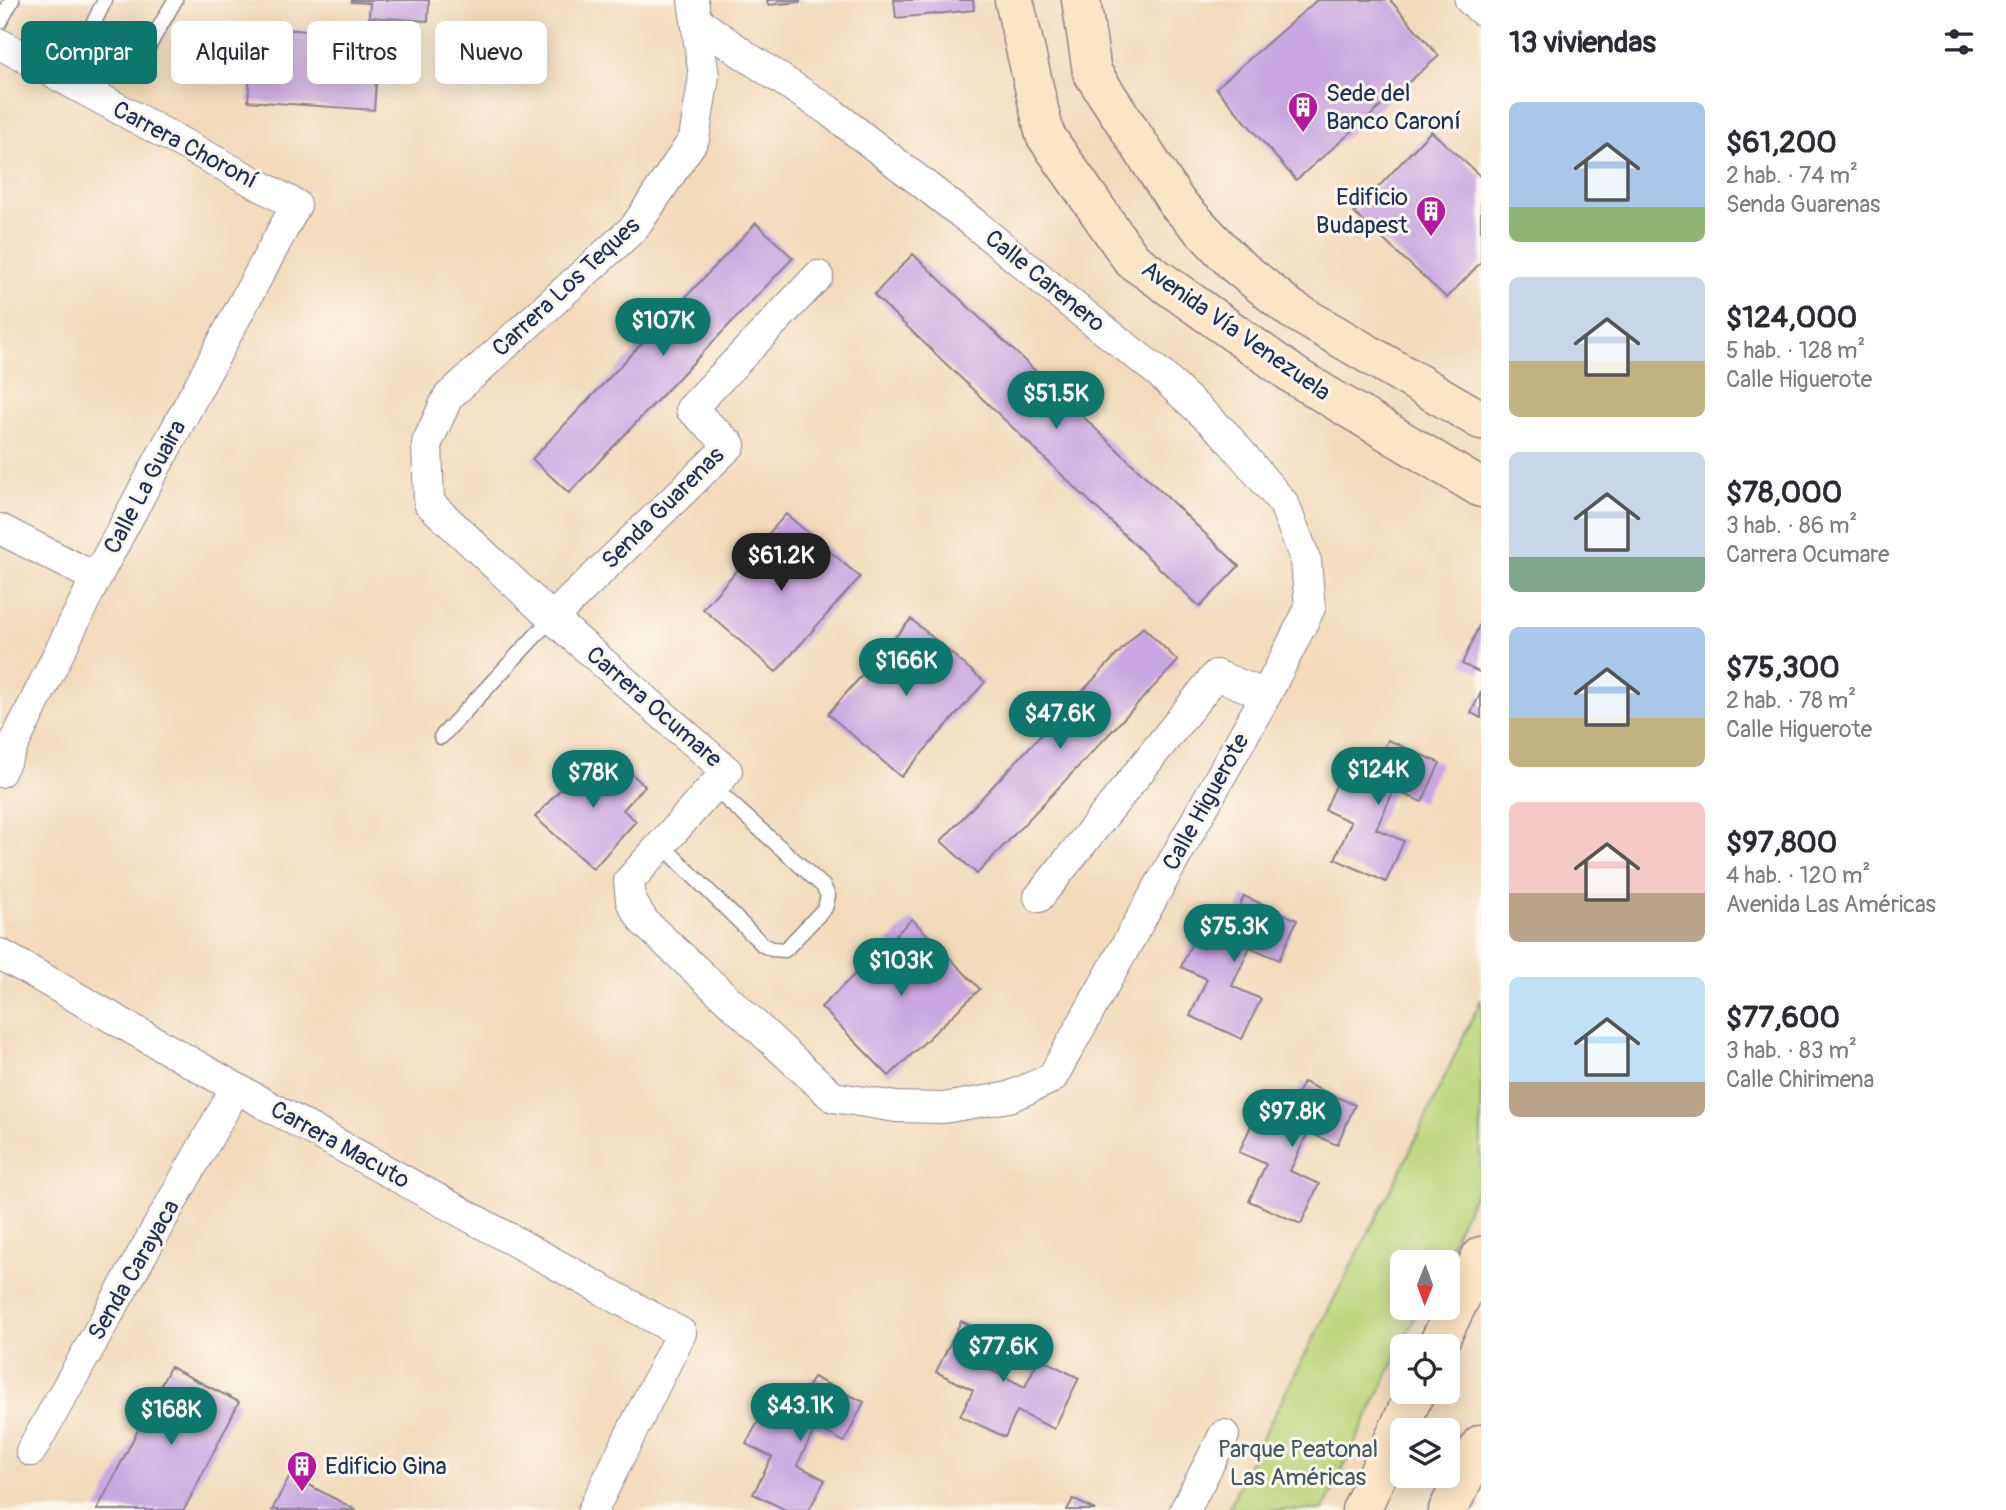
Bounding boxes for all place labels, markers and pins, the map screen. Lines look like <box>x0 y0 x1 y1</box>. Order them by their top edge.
place label: Sede del Banco Caroní <box>1326 79 1461 136</box>
building icon: Sede del Banco Caroní <box>1286 90 1320 134</box>
place label: Edificio Budapest <box>1316 183 1408 240</box>
building icon: Edificio Budapest <box>1414 194 1448 238</box>
pin: $107K <box>614 298 712 358</box>
pin: $51.5K <box>999 372 1113 431</box>
pin: $61.2K <box>724 534 838 593</box>
pin: $166K <box>857 638 955 698</box>
pin: $47.6K <box>1003 692 1117 751</box>
pin: $124K <box>1329 748 1427 807</box>
pin: $78K <box>552 750 634 810</box>
pin: $75.3K <box>1177 904 1291 964</box>
pin: $103K <box>852 939 950 998</box>
pin: $97.8K <box>1235 1090 1349 1149</box>
pin: $77.6K <box>946 1324 1060 1384</box>
pin: $43.1K <box>743 1384 857 1443</box>
pin: $168K <box>122 1388 220 1447</box>
building icon: Edificio Gina <box>285 1449 319 1493</box>
place label: Edificio Gina <box>325 1452 447 1481</box>

